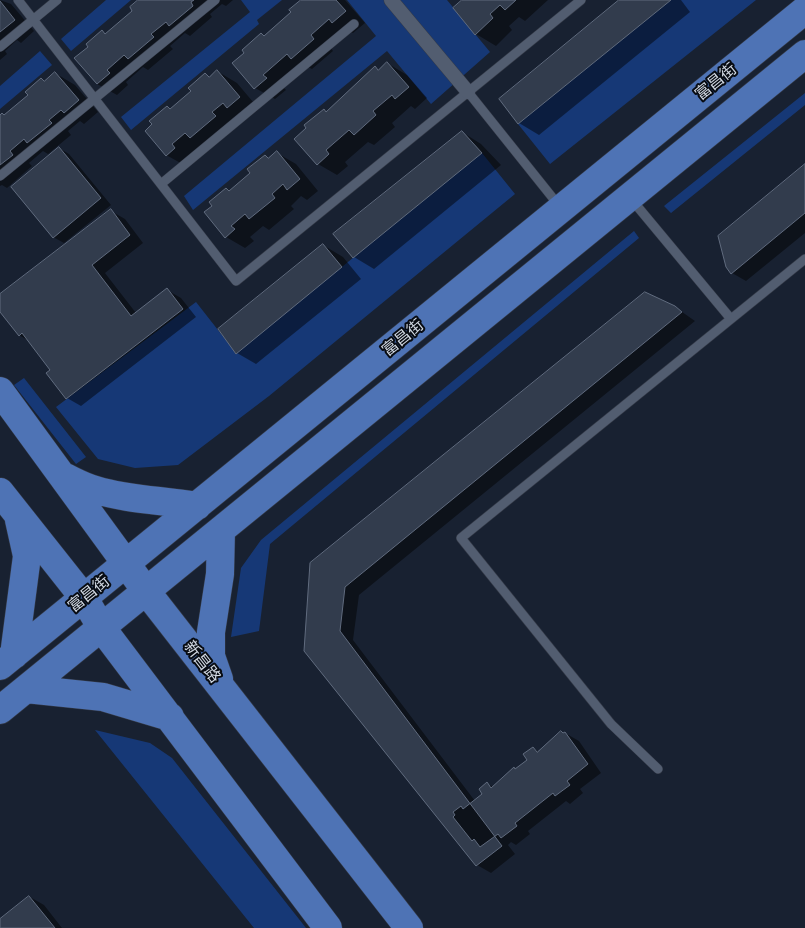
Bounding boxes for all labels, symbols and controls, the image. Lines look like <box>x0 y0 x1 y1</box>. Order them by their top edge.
street label: 富昌街 <box>691 59 741 105</box>
street label: 富昌街 <box>378 315 428 361</box>
street label: 富昌街 <box>64 571 114 617</box>
street label: 新昌路 <box>180 637 224 687</box>

